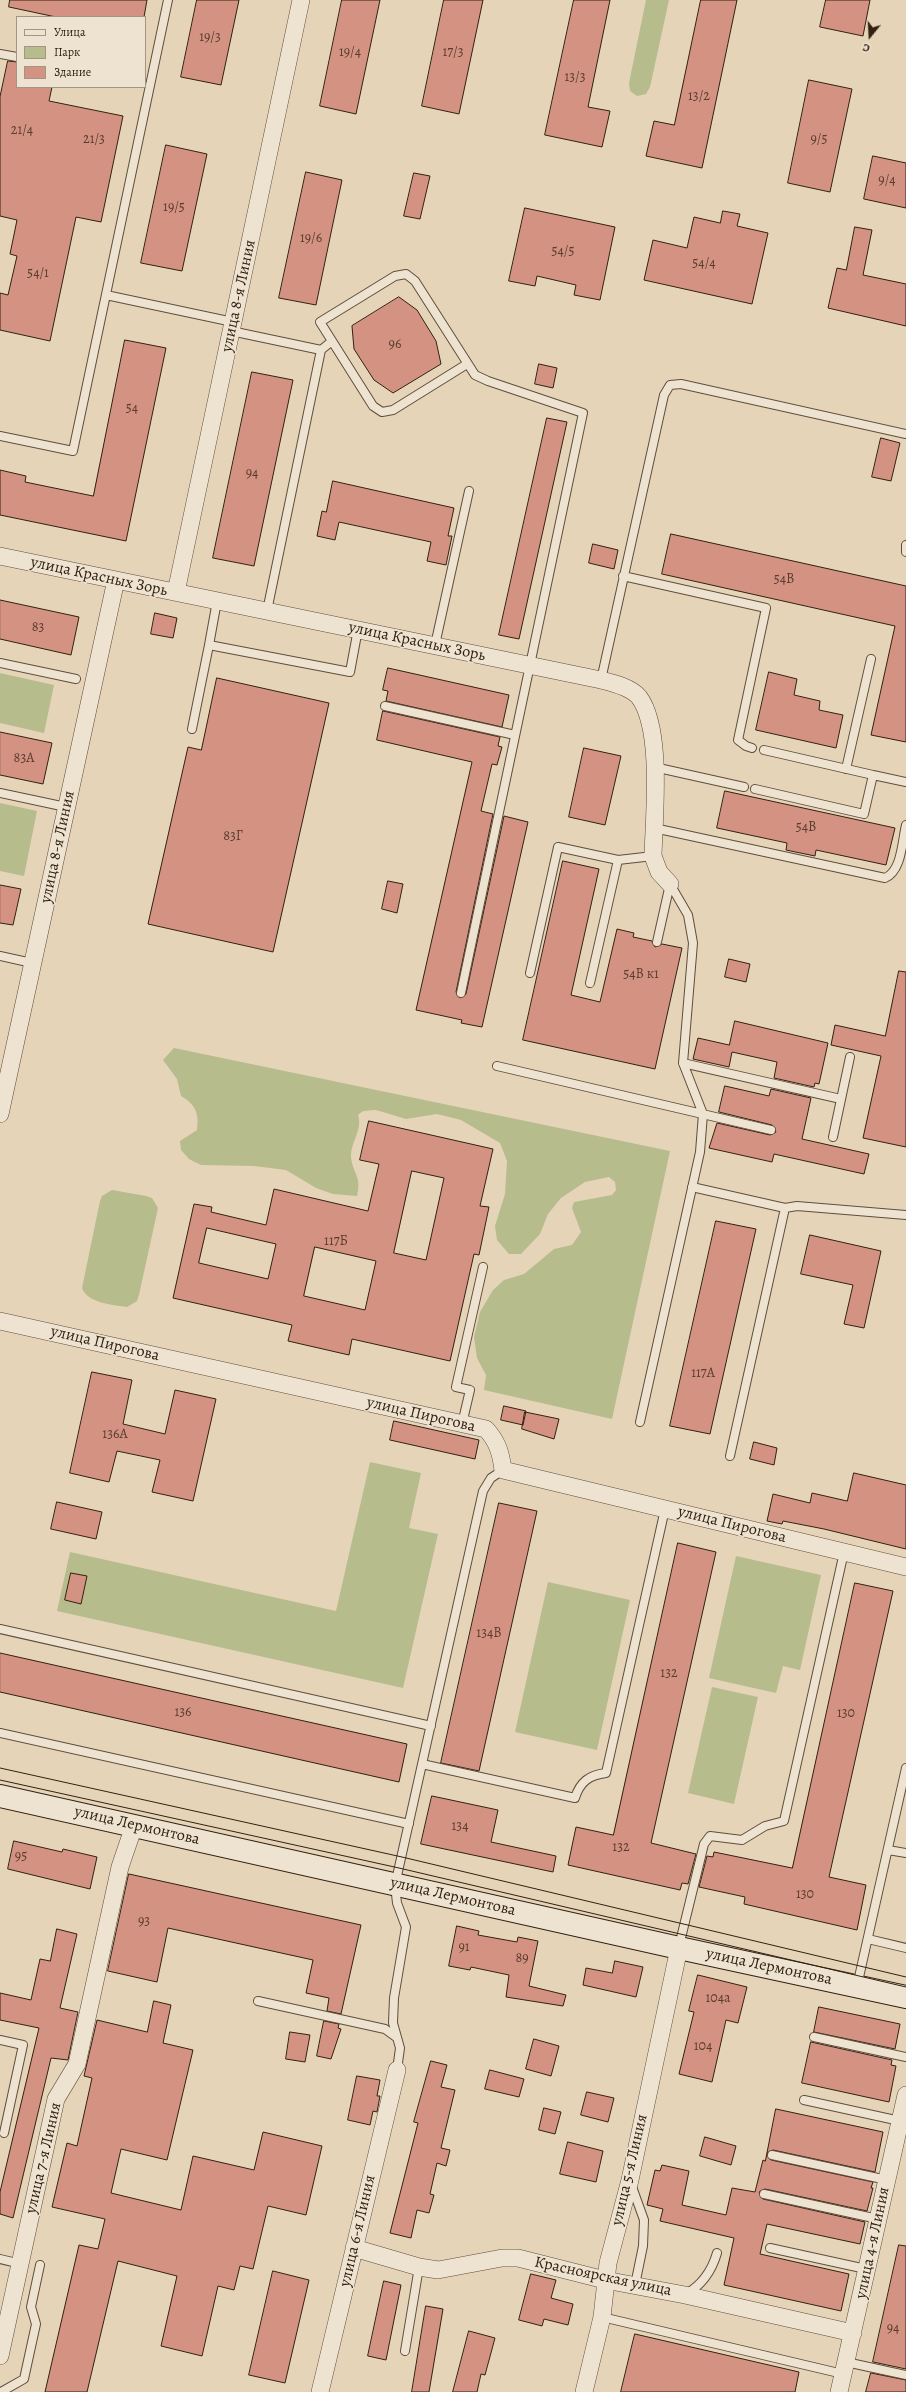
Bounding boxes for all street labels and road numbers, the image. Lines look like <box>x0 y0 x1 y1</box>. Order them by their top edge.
street label: улица 8-я Линия <box>218 238 260 354</box>
street label: улица Красных Зорь <box>29 553 169 601</box>
street label: улица Красных Зорь <box>347 618 487 666</box>
street label: улица 8-я Линия <box>37 789 79 905</box>
street label: улица Пирогова <box>49 1322 161 1366</box>
street label: улица Пирогова <box>365 1393 477 1437</box>
street label: улица Пирогова <box>676 1502 788 1548</box>
street label: улица Лермонтова <box>72 1802 202 1850</box>
street label: улица Лермонтова <box>388 1873 518 1921</box>
street label: улица Лермонтова <box>704 1944 834 1990</box>
street label: улица 7-я Линия <box>22 2101 66 2215</box>
street label: улица 5-я Линия <box>608 2112 652 2228</box>
street label: улица 6-я Линия <box>336 2173 380 2289</box>
street label: улица 4-я Линия <box>852 2185 894 2301</box>
street label: Красноярская улица <box>533 2253 673 2301</box>

